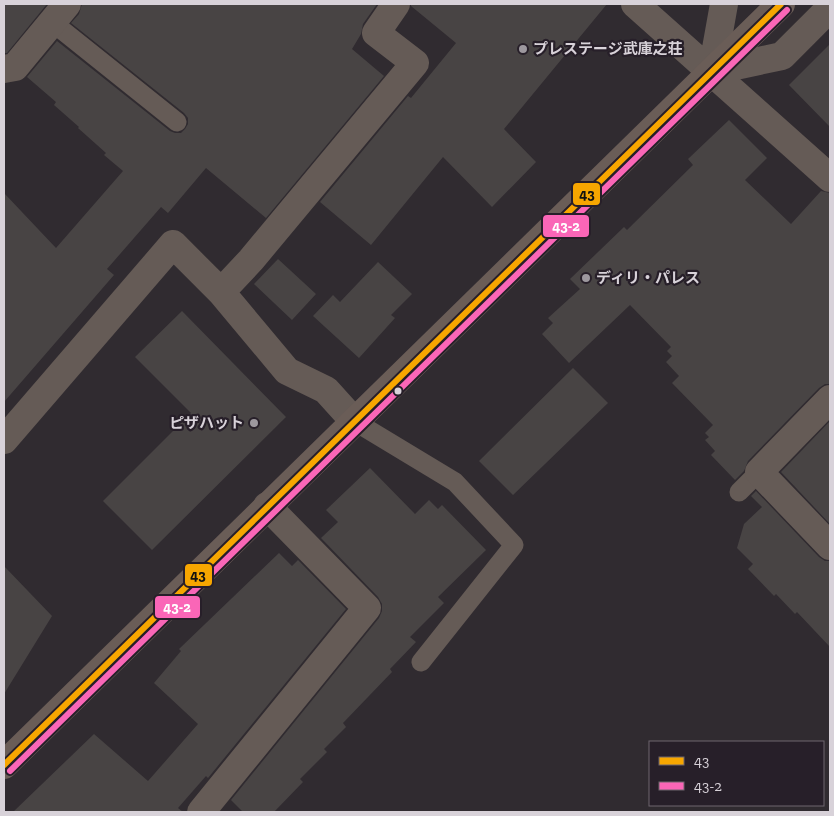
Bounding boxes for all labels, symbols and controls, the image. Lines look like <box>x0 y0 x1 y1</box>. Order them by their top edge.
place label: プレステージ武庫之荘 <box>533 40 683 58</box>
marker: プレステージ武庫之荘 <box>517 43 529 55</box>
line badge: 43 <box>572 182 601 206</box>
text: 43 <box>579 186 595 203</box>
line badge: 43-2 <box>542 214 590 238</box>
text: 43-2 <box>552 218 580 235</box>
place label: ディリ・パレス <box>596 269 700 287</box>
marker: ディリ・パレス <box>580 272 592 284</box>
unlabelled marker <box>393 386 403 396</box>
place label: ピザハット <box>169 414 244 432</box>
marker: ピザハット <box>248 417 260 429</box>
line badge: 43 <box>184 563 213 587</box>
text: 43 <box>190 567 206 584</box>
line badge: 43-2 <box>154 595 201 619</box>
text: 43-2 <box>163 599 191 616</box>
legend <box>649 741 824 806</box>
text: 43 <box>694 752 709 770</box>
text: 43-2 <box>694 777 722 795</box>

